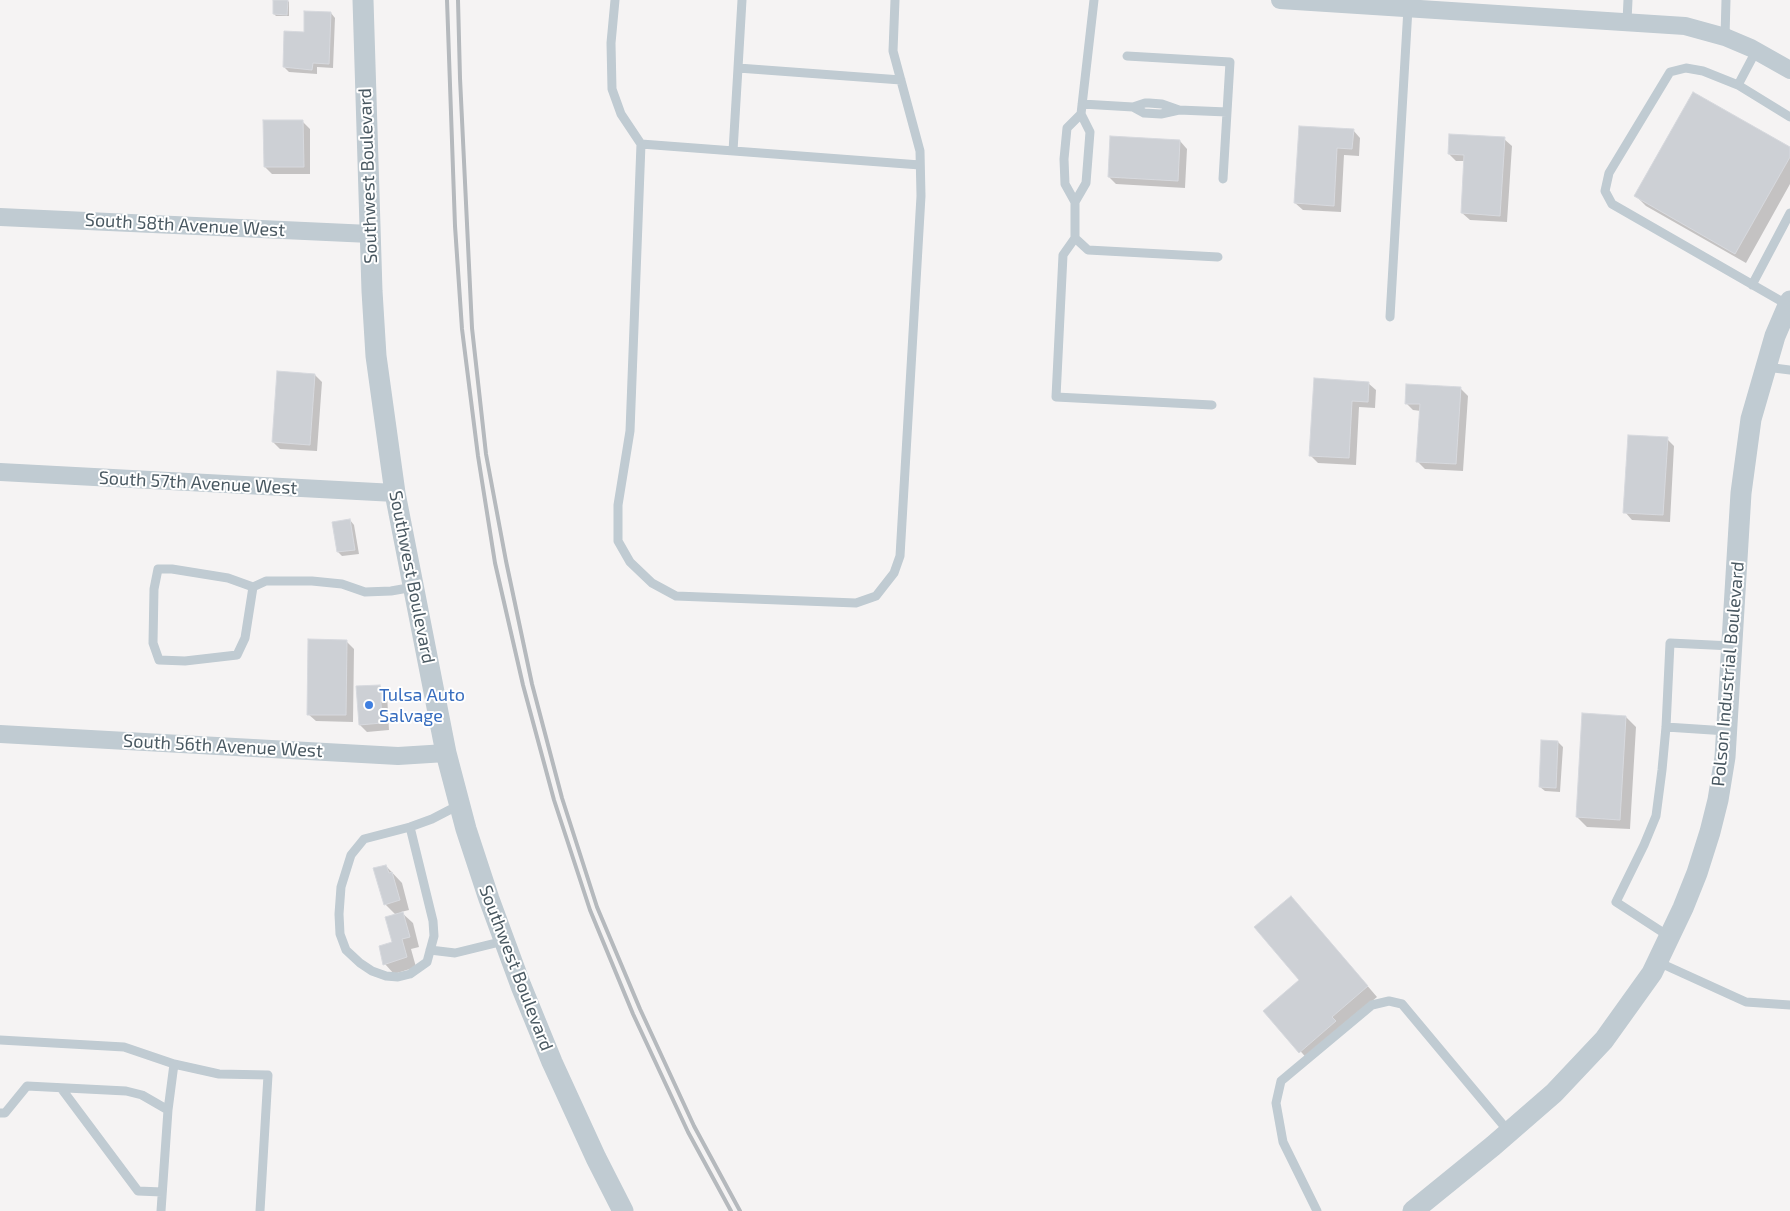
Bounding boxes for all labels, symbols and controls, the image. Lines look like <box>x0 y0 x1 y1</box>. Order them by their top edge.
street label: Southwest Boulevard <box>354 88 382 264</box>
street label: South 58th Avenue West <box>84 209 286 241</box>
street label: South 57th Avenue West <box>98 467 298 499</box>
street label: Southwest Boulevard <box>385 489 439 665</box>
street label: Polson Industrial Boulevard <box>1707 561 1749 787</box>
place label: Tulsa Auto Salvage <box>379 684 465 726</box>
marker: Tulsa Auto Salvage <box>363 699 375 711</box>
street label: South 56th Avenue West <box>123 730 323 762</box>
street label: Southwest Boulevard <box>474 882 558 1054</box>

